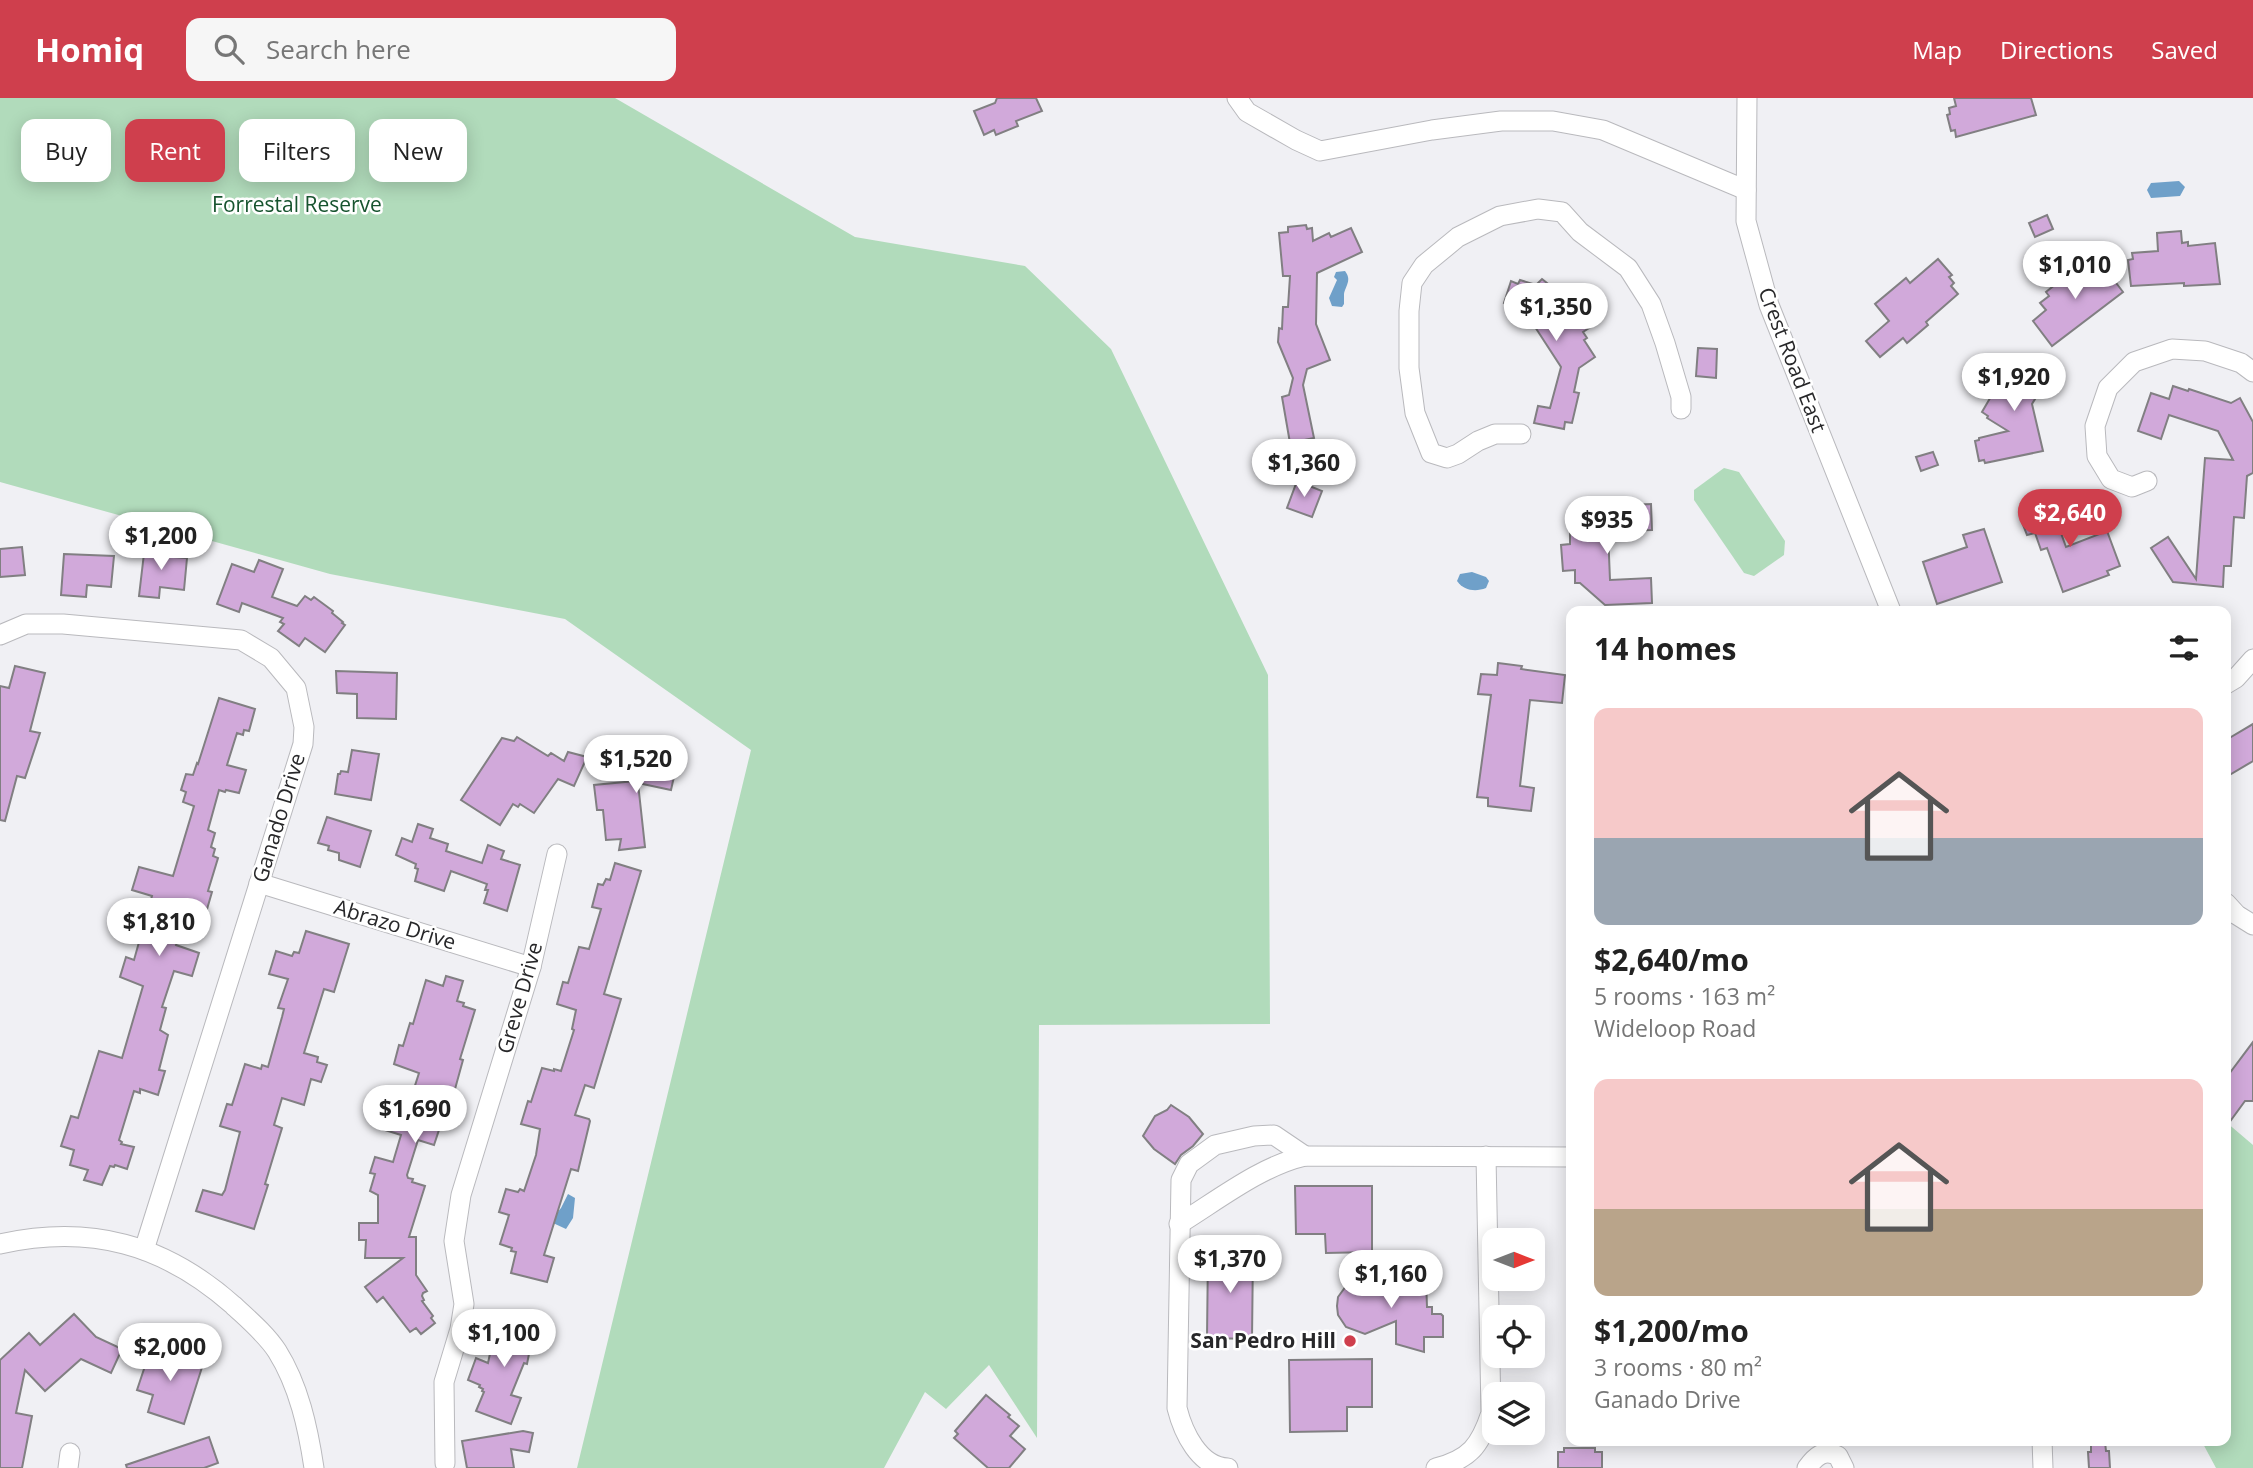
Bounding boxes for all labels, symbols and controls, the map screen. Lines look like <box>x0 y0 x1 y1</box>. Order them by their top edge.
search box <box>186 18 676 81</box>
text: Homiq <box>35 27 144 72</box>
icon: search <box>210 30 248 68</box>
text: Search here <box>266 31 411 67</box>
text: Map <box>1912 33 1962 66</box>
text: Directions <box>2000 33 2113 66</box>
text: Saved <box>2151 33 2218 66</box>
chip: Buy <box>21 119 111 182</box>
chip: Rent <box>125 119 225 182</box>
chip: Filters <box>239 119 355 182</box>
chip: New <box>369 119 467 182</box>
park label: Forrestal Reserve <box>212 190 382 218</box>
pin: $1,010 <box>2018 242 2132 301</box>
text: $1,010 <box>2039 248 2111 280</box>
street label: Crest Road East <box>1752 283 1833 436</box>
pin: $1,350 <box>1499 284 1613 343</box>
text: $1,350 <box>1520 290 1592 322</box>
pin: $1,920 <box>1957 354 2071 413</box>
text: $1,920 <box>1978 360 2050 392</box>
pin: $1,360 <box>1247 440 1361 499</box>
text: $1,360 <box>1268 446 1340 478</box>
pin: $2,640 <box>2013 490 2127 549</box>
pin: $935 <box>1566 496 1648 556</box>
text: $2,640 <box>2034 496 2106 528</box>
text: $935 <box>1581 503 1633 535</box>
pin: $1,200 <box>104 512 218 572</box>
text: $1,200 <box>125 519 197 551</box>
text: 14 homes <box>1594 628 1737 669</box>
icon: filters <box>2165 629 2203 667</box>
pin: $1,520 <box>579 736 693 795</box>
text: $1,520 <box>600 742 672 774</box>
street label: Ganado Drive <box>245 750 311 886</box>
icon: home <box>1836 753 1962 879</box>
street label: Abrazo Drive <box>331 892 459 956</box>
pin: $1,810 <box>102 898 216 958</box>
text: $1,810 <box>123 905 195 937</box>
street label: Greve Drive <box>490 939 548 1057</box>
text: $2,640/mo <box>1594 939 1749 980</box>
text: 5 rooms · 163 m² <box>1594 980 1775 1012</box>
text: Wideloop Road <box>1594 1012 1756 1044</box>
pin: $1,690 <box>358 1086 472 1145</box>
text: $1,690 <box>379 1092 451 1124</box>
icon: home <box>1836 1124 1962 1250</box>
north arrow <box>1482 1228 1545 1292</box>
map controls <box>1482 1228 1545 1445</box>
pin: $1,370 <box>1173 1236 1287 1295</box>
text: $1,370 <box>1194 1242 1266 1274</box>
pin: $1,160 <box>1334 1250 1448 1310</box>
text: $1,160 <box>1355 1257 1427 1289</box>
button: locate <box>1482 1305 1545 1368</box>
pin: $1,100 <box>447 1310 561 1369</box>
text: $1,200/mo <box>1594 1310 1749 1351</box>
text: $1,100 <box>468 1316 540 1348</box>
pin: $2,000 <box>113 1324 227 1383</box>
place label: San Pedro Hill <box>1190 1326 1336 1354</box>
text: $2,000 <box>134 1330 206 1362</box>
marker: San Pedro Hill <box>1342 1333 1358 1349</box>
text: 3 rooms · 80 m² <box>1594 1351 1762 1383</box>
button: layers <box>1482 1382 1545 1445</box>
text: Ganado Drive <box>1594 1383 1741 1415</box>

